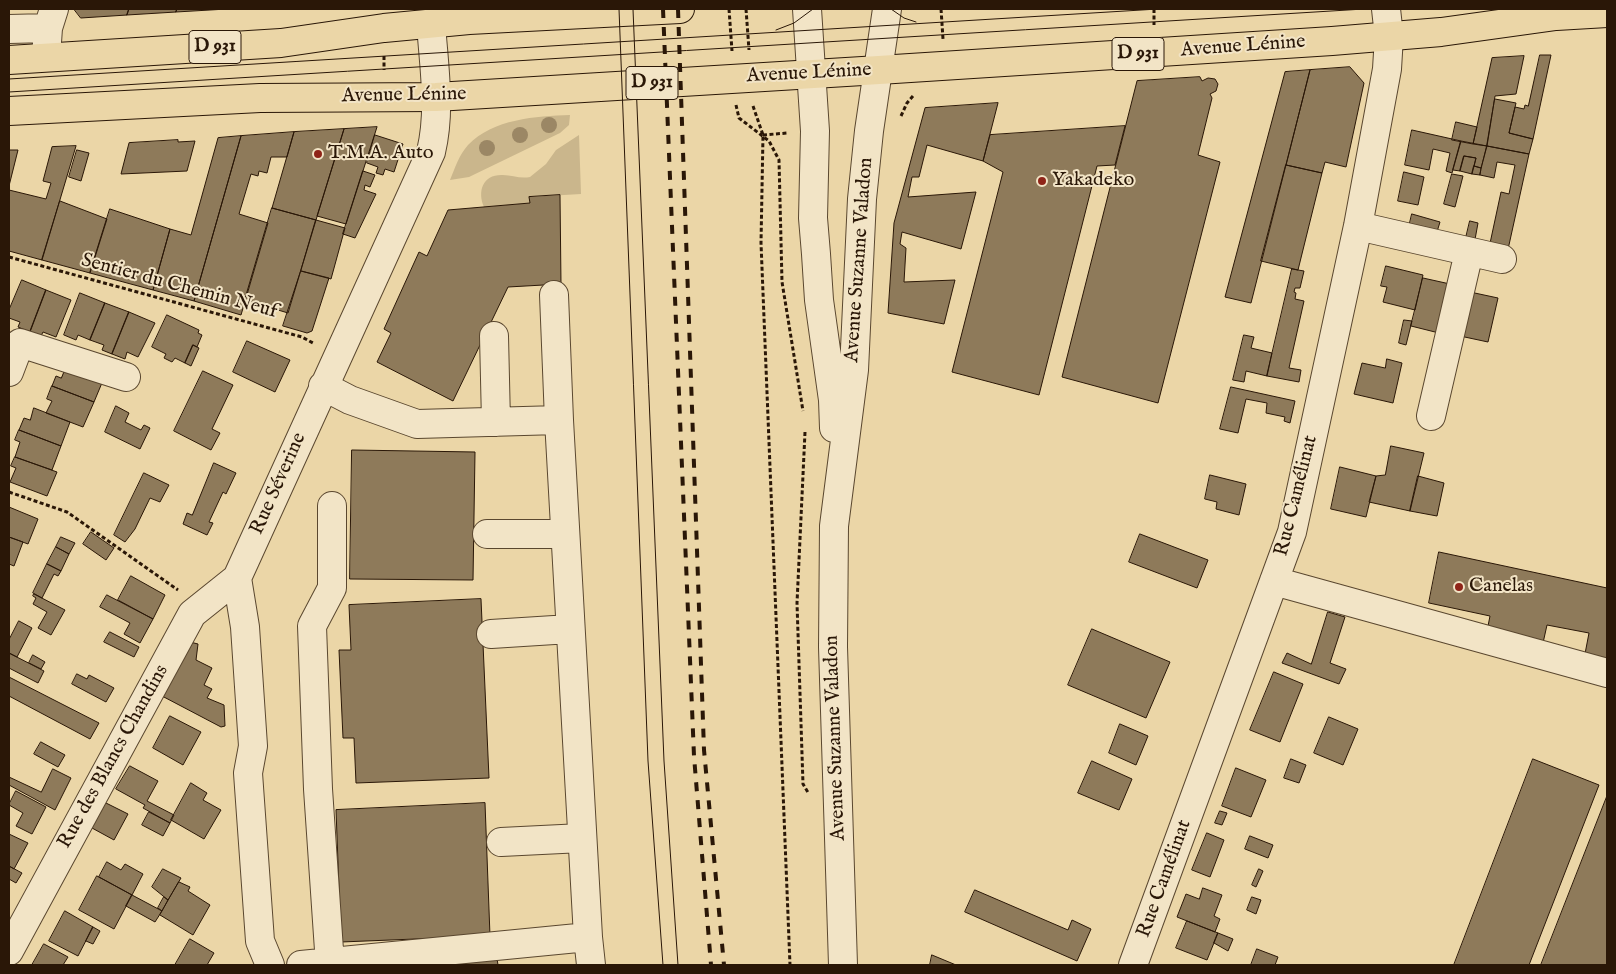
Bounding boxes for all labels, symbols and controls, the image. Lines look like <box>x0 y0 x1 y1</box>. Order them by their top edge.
road number: D 931 <box>189 31 241 64</box>
street label: Avenue Lénine <box>1180 31 1306 63</box>
road number: D 931 <box>1112 38 1164 70</box>
street label: Avenue Lénine <box>746 59 872 89</box>
road number: D 931 <box>626 66 678 100</box>
street label: Avenue Lénine <box>341 83 467 109</box>
place label: T.M.A. Auto <box>328 142 434 166</box>
marker: T.M.A. Auto <box>312 148 324 160</box>
street label: Avenue Suzanne Valadon <box>841 157 879 363</box>
place label: Yakadeko <box>1052 169 1134 193</box>
marker: Yakadeko <box>1036 175 1048 187</box>
street label: Sentier du Chemin Neuf <box>78 249 280 325</box>
street label: Rue Séverine <box>246 429 312 539</box>
street label: Rue Camélinat <box>1270 433 1324 559</box>
place label: Canelas <box>1469 575 1533 599</box>
marker: Canelas <box>1453 581 1465 593</box>
street label: Avenue Suzanne Valadon <box>820 635 852 841</box>
street label: Rue des Blancs Chandins <box>54 661 174 853</box>
street label: Rue Camélinat <box>1133 817 1197 941</box>

